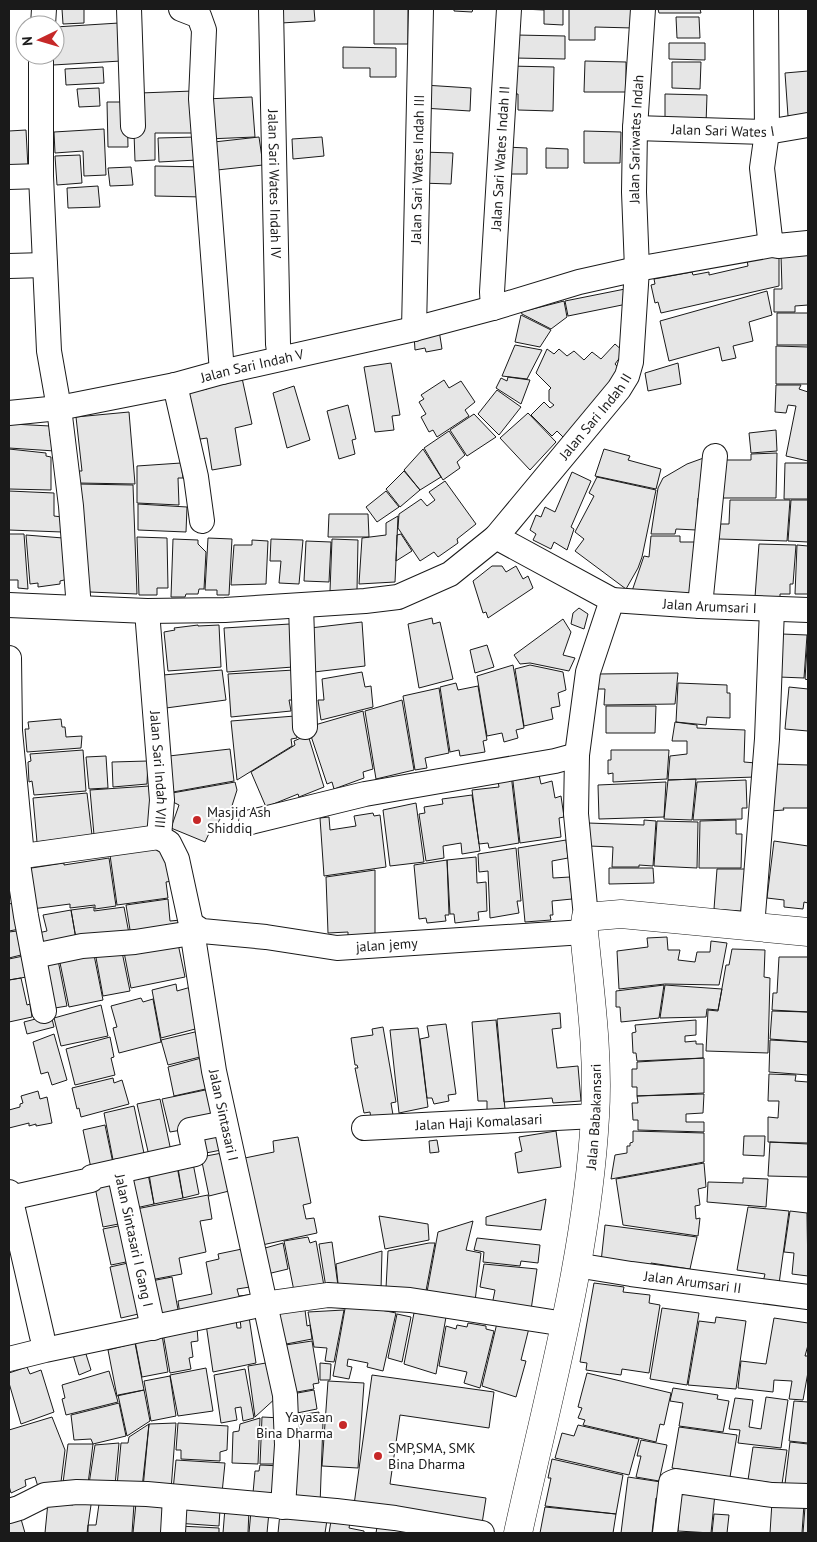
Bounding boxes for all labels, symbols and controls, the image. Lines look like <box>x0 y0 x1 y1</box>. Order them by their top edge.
north arrow <box>15 15 65 65</box>
text: N <box>18 36 36 47</box>
street label: Jalan Sariwates Indah <box>625 74 648 205</box>
street label: Jalan Sari Wates Indah II <box>487 85 513 232</box>
street label: Jalan Sari Wates Indah III <box>407 94 428 245</box>
street label: Jalan Sari Wates Indah IV <box>264 108 285 259</box>
street label: Jalan Sari Wates I <box>670 120 776 141</box>
street label: Jalan Sari Indah V <box>197 345 305 387</box>
street label: Jalan Sari Indah II <box>555 370 636 464</box>
street label: Jalan Arumsari I <box>661 594 757 617</box>
street label: Jalan Sari Indah VIII <box>146 709 171 829</box>
place label: Masjid Ash Shiddiq <box>207 803 271 837</box>
marker: Masjid Ash Shiddiq <box>191 814 203 826</box>
street label: jalan jemy <box>355 934 419 956</box>
street label: Jalan Babakansari <box>582 1063 605 1171</box>
street label: Jalan Sintasari I <box>205 1067 242 1163</box>
street label: Jalan Haji Komalasari <box>414 1110 543 1134</box>
street label: Jalan Sintasari I Gang I <box>111 1171 157 1309</box>
street label: Jalan Arumsari II <box>642 1267 743 1297</box>
place label: Yayasan Bina Dharma <box>256 1408 333 1442</box>
marker: Yayasan Bina Dharma <box>337 1419 349 1431</box>
place label: SMP,SMA, SMK Bina Dharma <box>388 1439 476 1473</box>
marker: SMP,SMA, SMK Bina Dharma <box>372 1450 384 1462</box>

